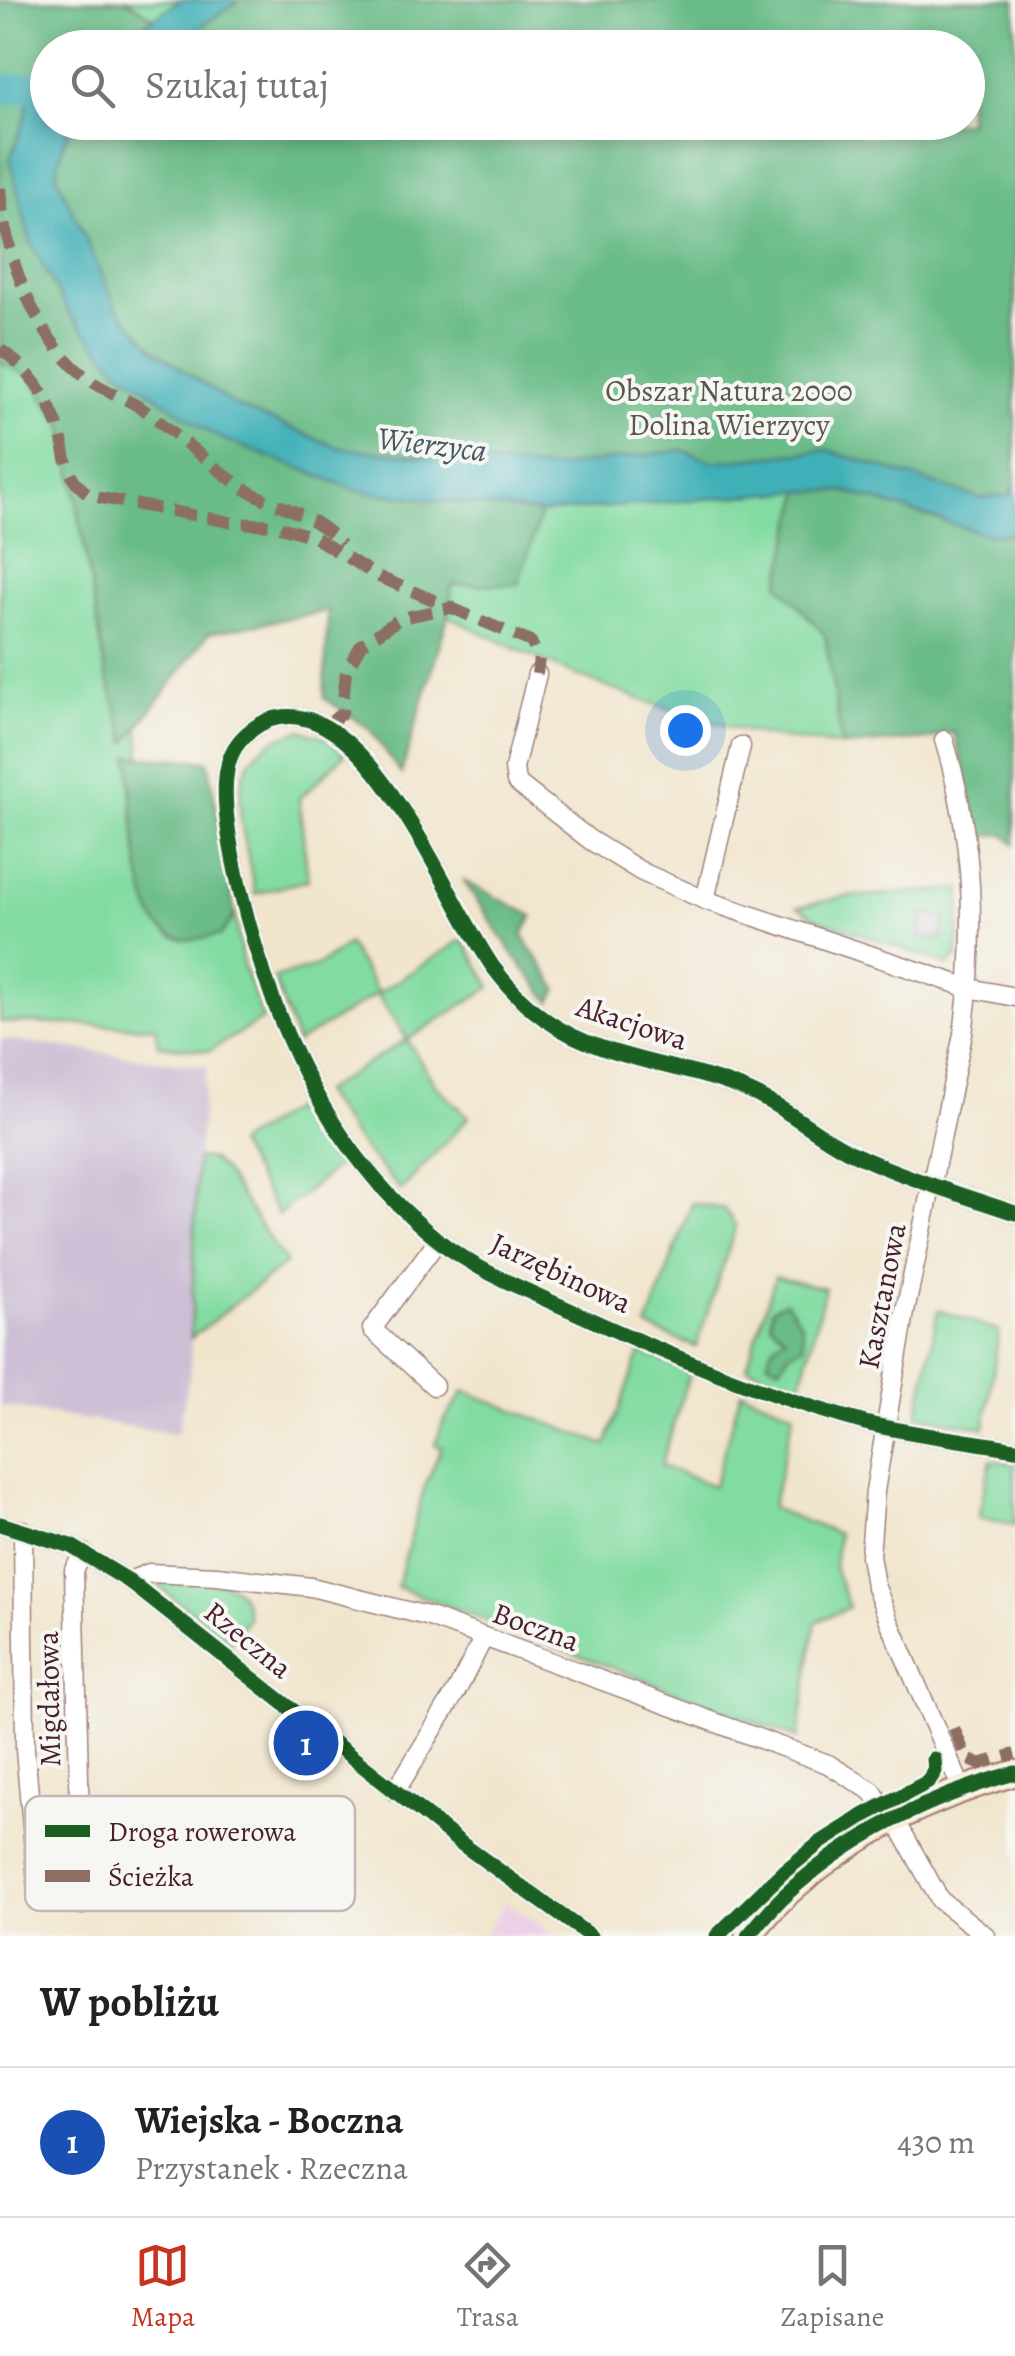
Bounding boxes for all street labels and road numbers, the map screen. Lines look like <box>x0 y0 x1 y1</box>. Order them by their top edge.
street label: Akacjowa <box>570 986 693 1060</box>
street label: Kasztanowa <box>848 1220 916 1372</box>
street label: Jarzębinowa <box>484 1223 638 1323</box>
street label: Rzeczna <box>196 1592 300 1688</box>
street label: Boczna <box>487 1593 585 1661</box>
street label: Migdałowa <box>28 1631 70 1767</box>

